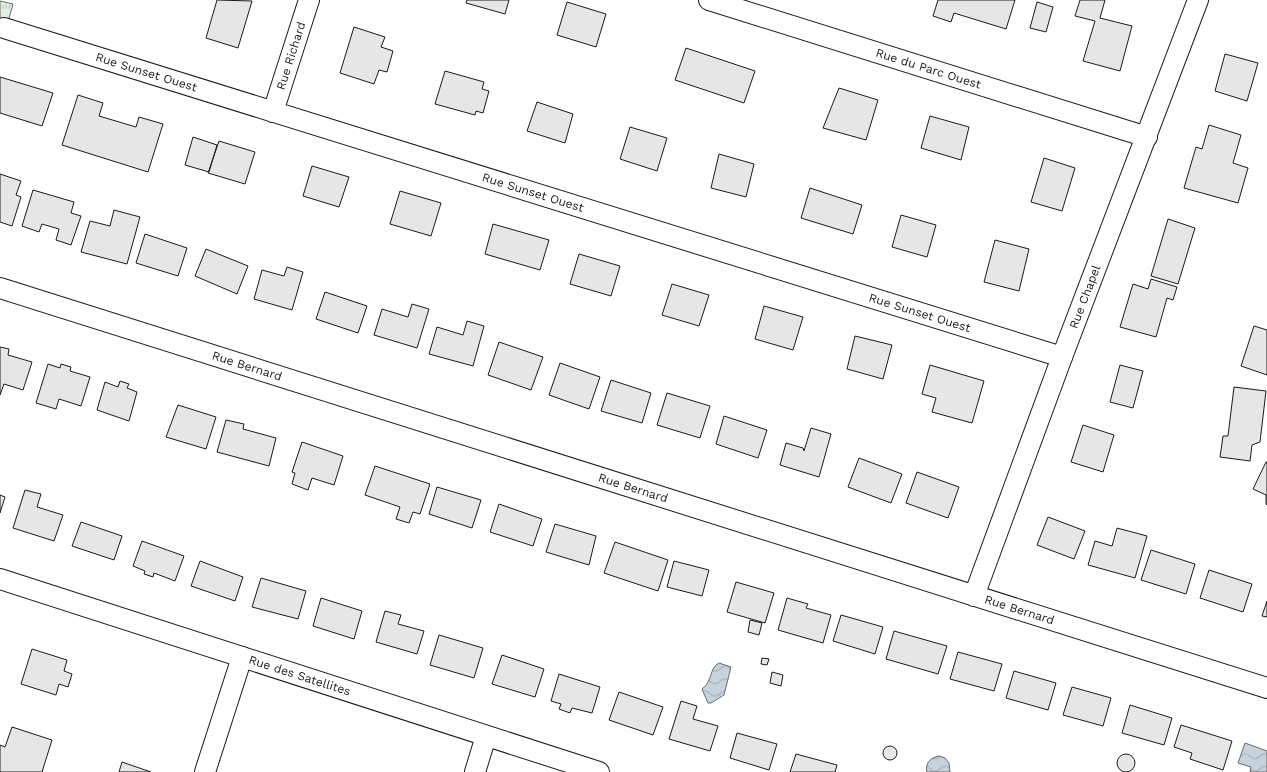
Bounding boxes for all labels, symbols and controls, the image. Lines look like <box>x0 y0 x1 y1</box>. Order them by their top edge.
street label: Rue Richard <box>274 20 309 92</box>
street label: Rue du Parc Ouest <box>874 46 983 92</box>
street label: Rue Sunset Ouest <box>94 50 199 95</box>
street label: Rue Sunset Ouest <box>480 170 586 215</box>
street label: Rue Chapel <box>1066 263 1103 331</box>
street label: Rue Sunset Ouest <box>867 290 972 335</box>
street label: Rue Bernard <box>210 348 284 384</box>
street label: Rue Bernard <box>597 470 670 505</box>
street label: Rue Bernard <box>983 592 1056 627</box>
street label: Rue des Satellites <box>247 653 352 699</box>

